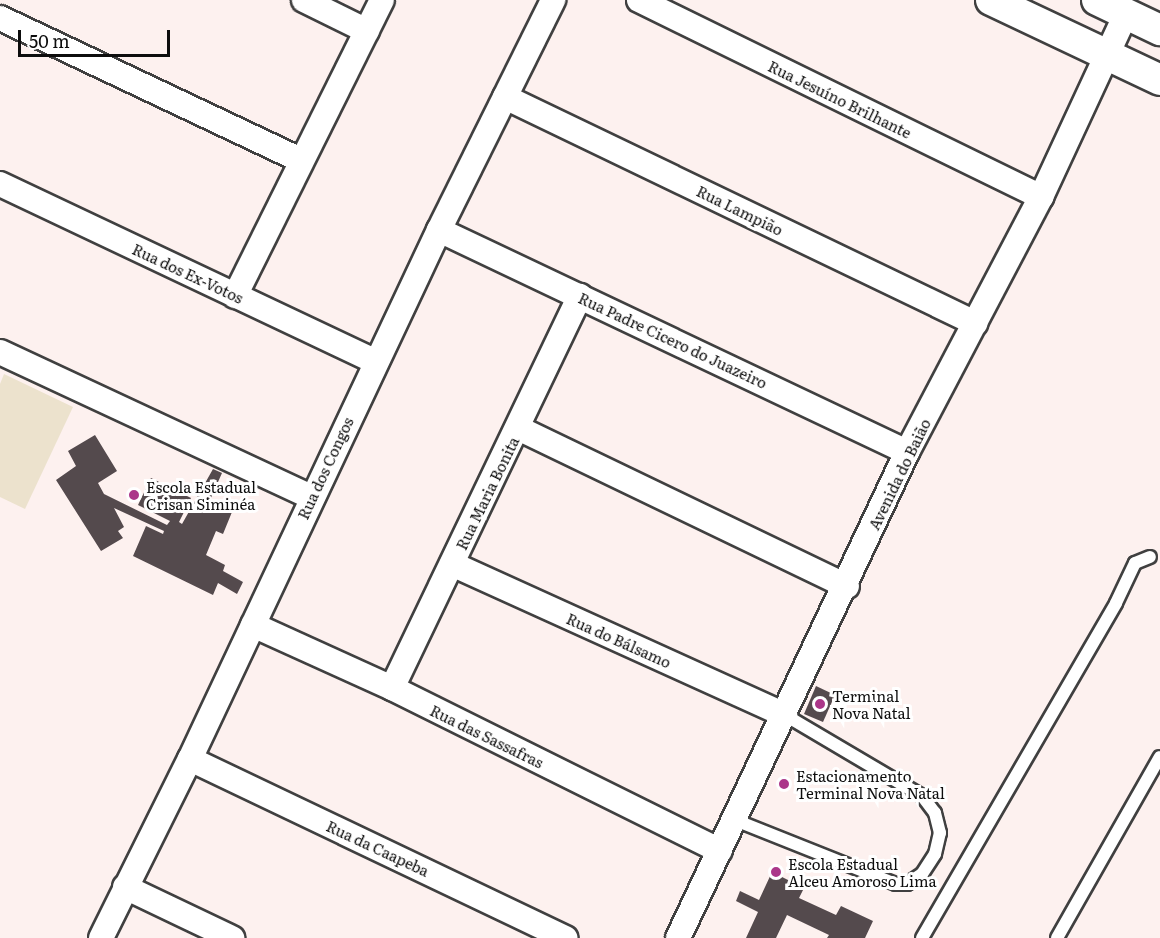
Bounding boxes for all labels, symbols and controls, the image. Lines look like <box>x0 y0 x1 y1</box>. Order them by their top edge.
scale bar <box>21 18 172 56</box>
text: 50 m <box>29 27 70 54</box>
street label: Rua Jesuíno Brilhante <box>765 56 915 142</box>
street label: Rua Lampião <box>694 181 786 239</box>
street label: Rua dos Ex-Votos <box>130 239 246 307</box>
street label: Rua Padre Cicero do Juazeiro <box>576 288 770 392</box>
street label: Rua dos Congos <box>293 414 357 522</box>
street label: Avenida do Baião <box>864 415 934 533</box>
street label: Rua Maria Bonita <box>452 433 522 553</box>
place label: Escola Estadual Crisan Siminéa <box>146 477 256 512</box>
marker: Escola Estadual Crisan Siminéa <box>127 488 141 502</box>
street label: Rua do Bálsamo <box>564 609 674 671</box>
place label: Terminal Nova Natal <box>832 686 911 721</box>
marker: Terminal Nova Natal <box>813 697 827 711</box>
street label: Rua das Sassafras <box>427 701 547 771</box>
place label: Estacionamento Terminal Nova Natal <box>796 766 945 801</box>
marker: Estacionamento Terminal Nova Natal <box>777 777 791 791</box>
street label: Rua da Caapeba <box>324 816 432 880</box>
place label: Escola Estadual Alceu Amoroso Lima <box>788 854 937 889</box>
marker: Escola Estadual Alceu Amoroso Lima <box>769 865 783 879</box>

